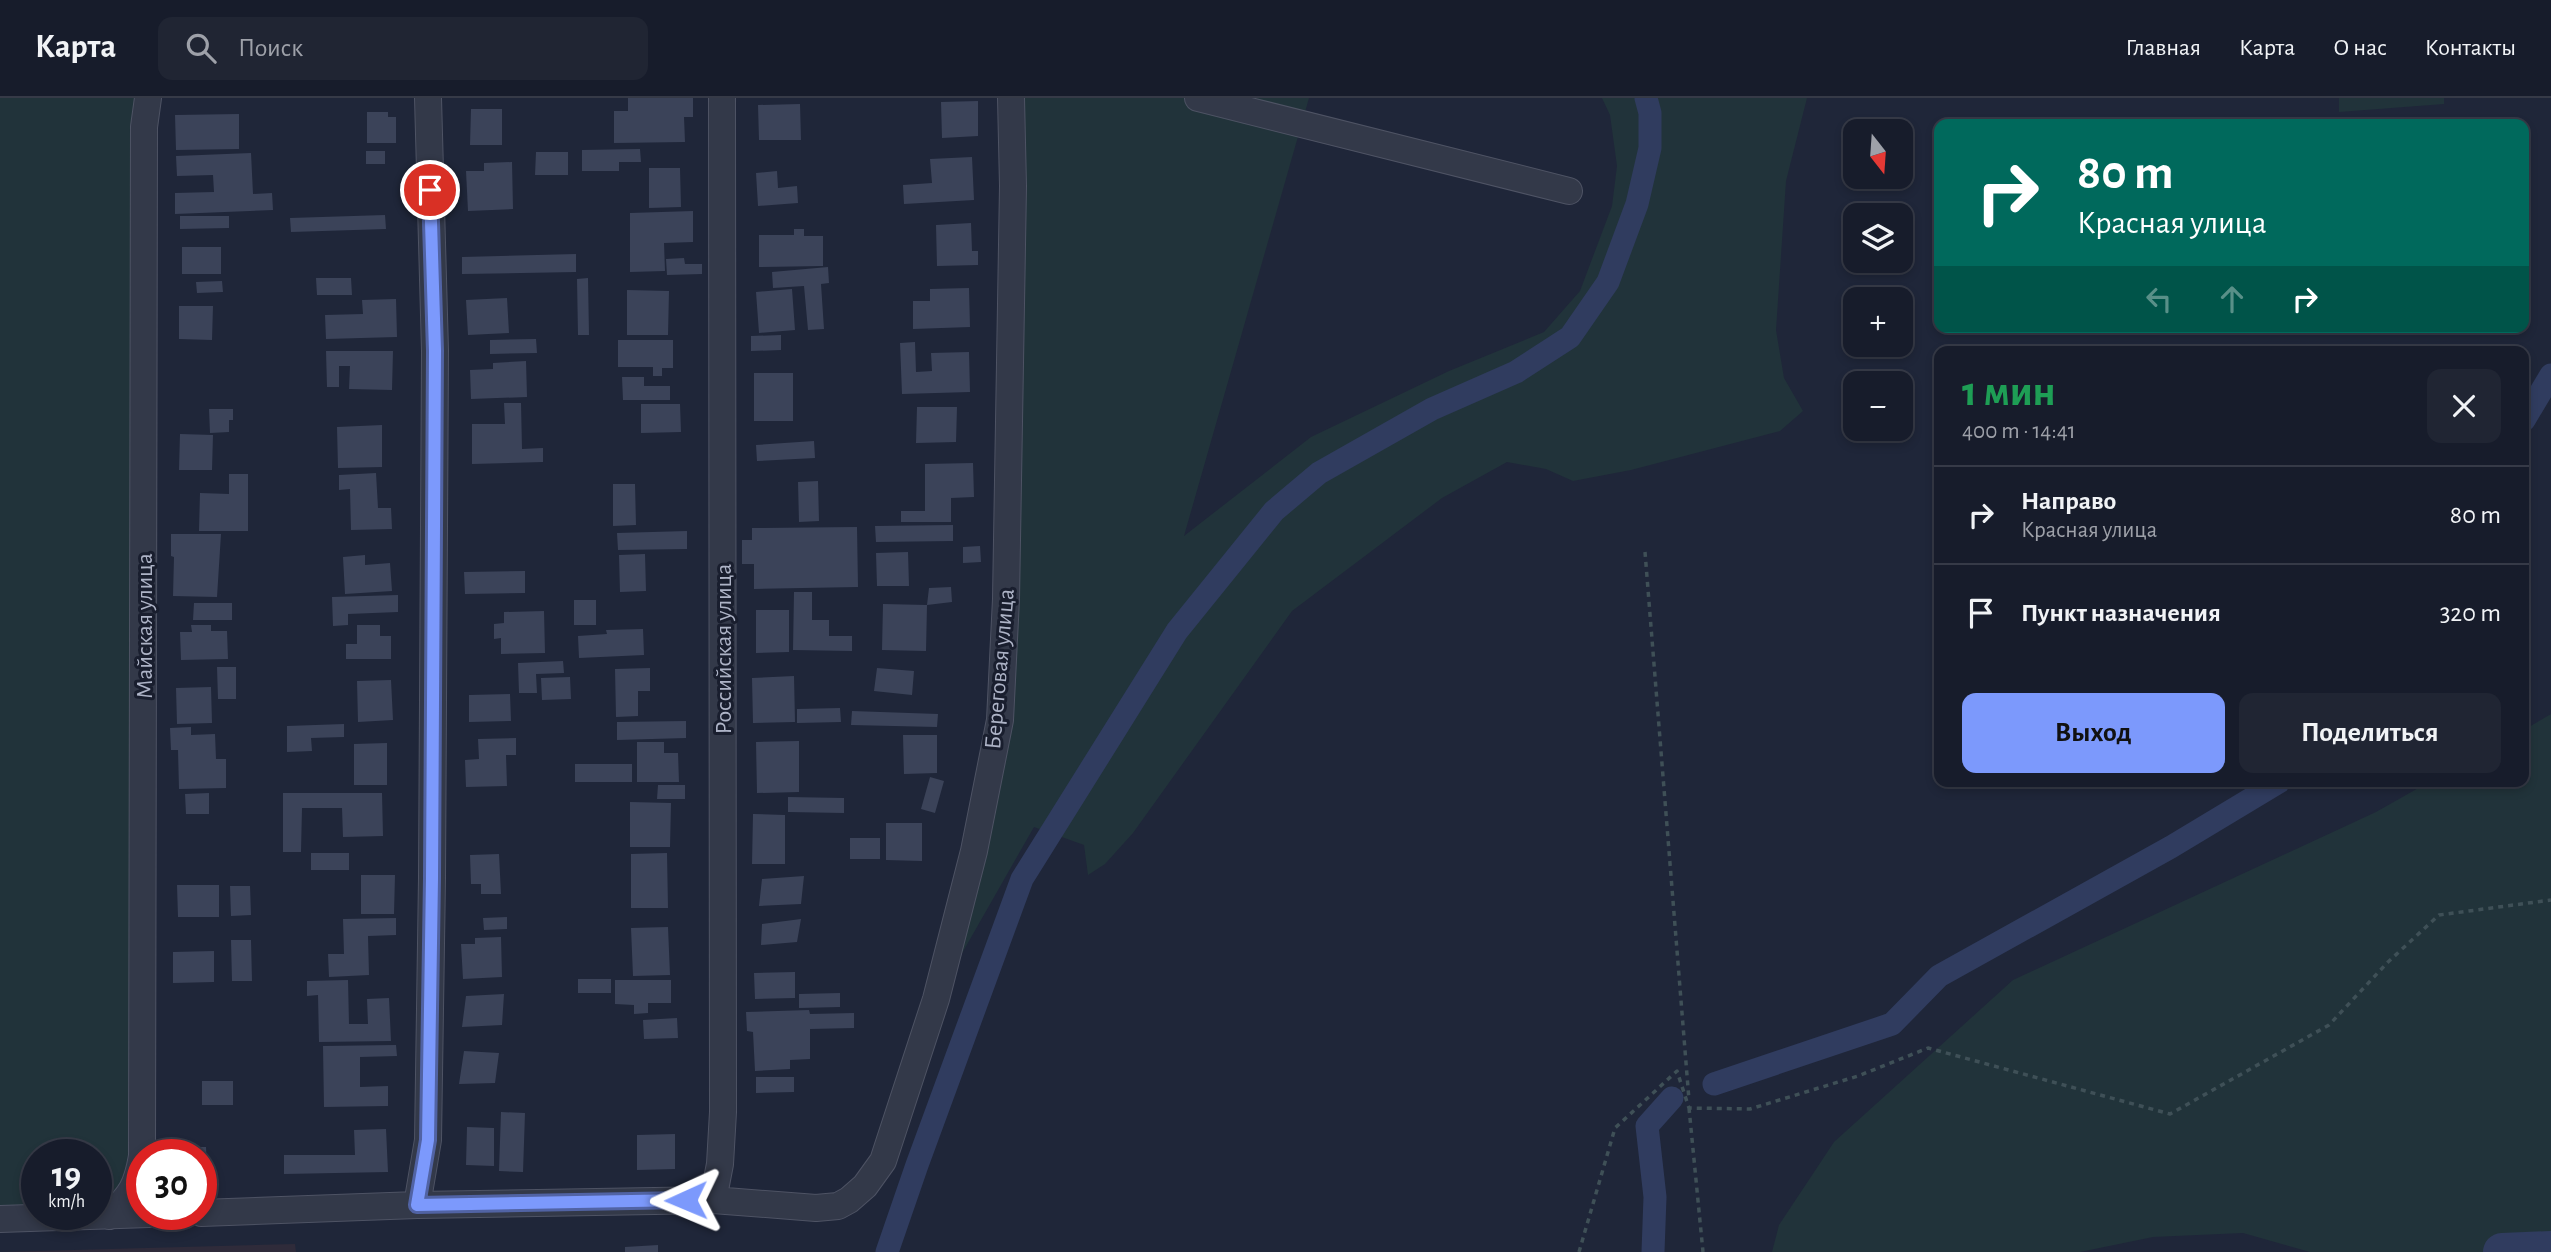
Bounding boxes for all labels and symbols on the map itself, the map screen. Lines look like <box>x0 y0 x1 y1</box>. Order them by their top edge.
north arrow <box>1843 119 1913 189</box>
pin <box>400 160 460 220</box>
street label: Майская улица <box>133 553 157 699</box>
street label: Российская улица <box>712 564 736 734</box>
street label: Береговая улица <box>981 588 1019 750</box>
speed limit sign: 30 <box>126 1139 217 1230</box>
position arrow <box>649 1163 723 1237</box>

